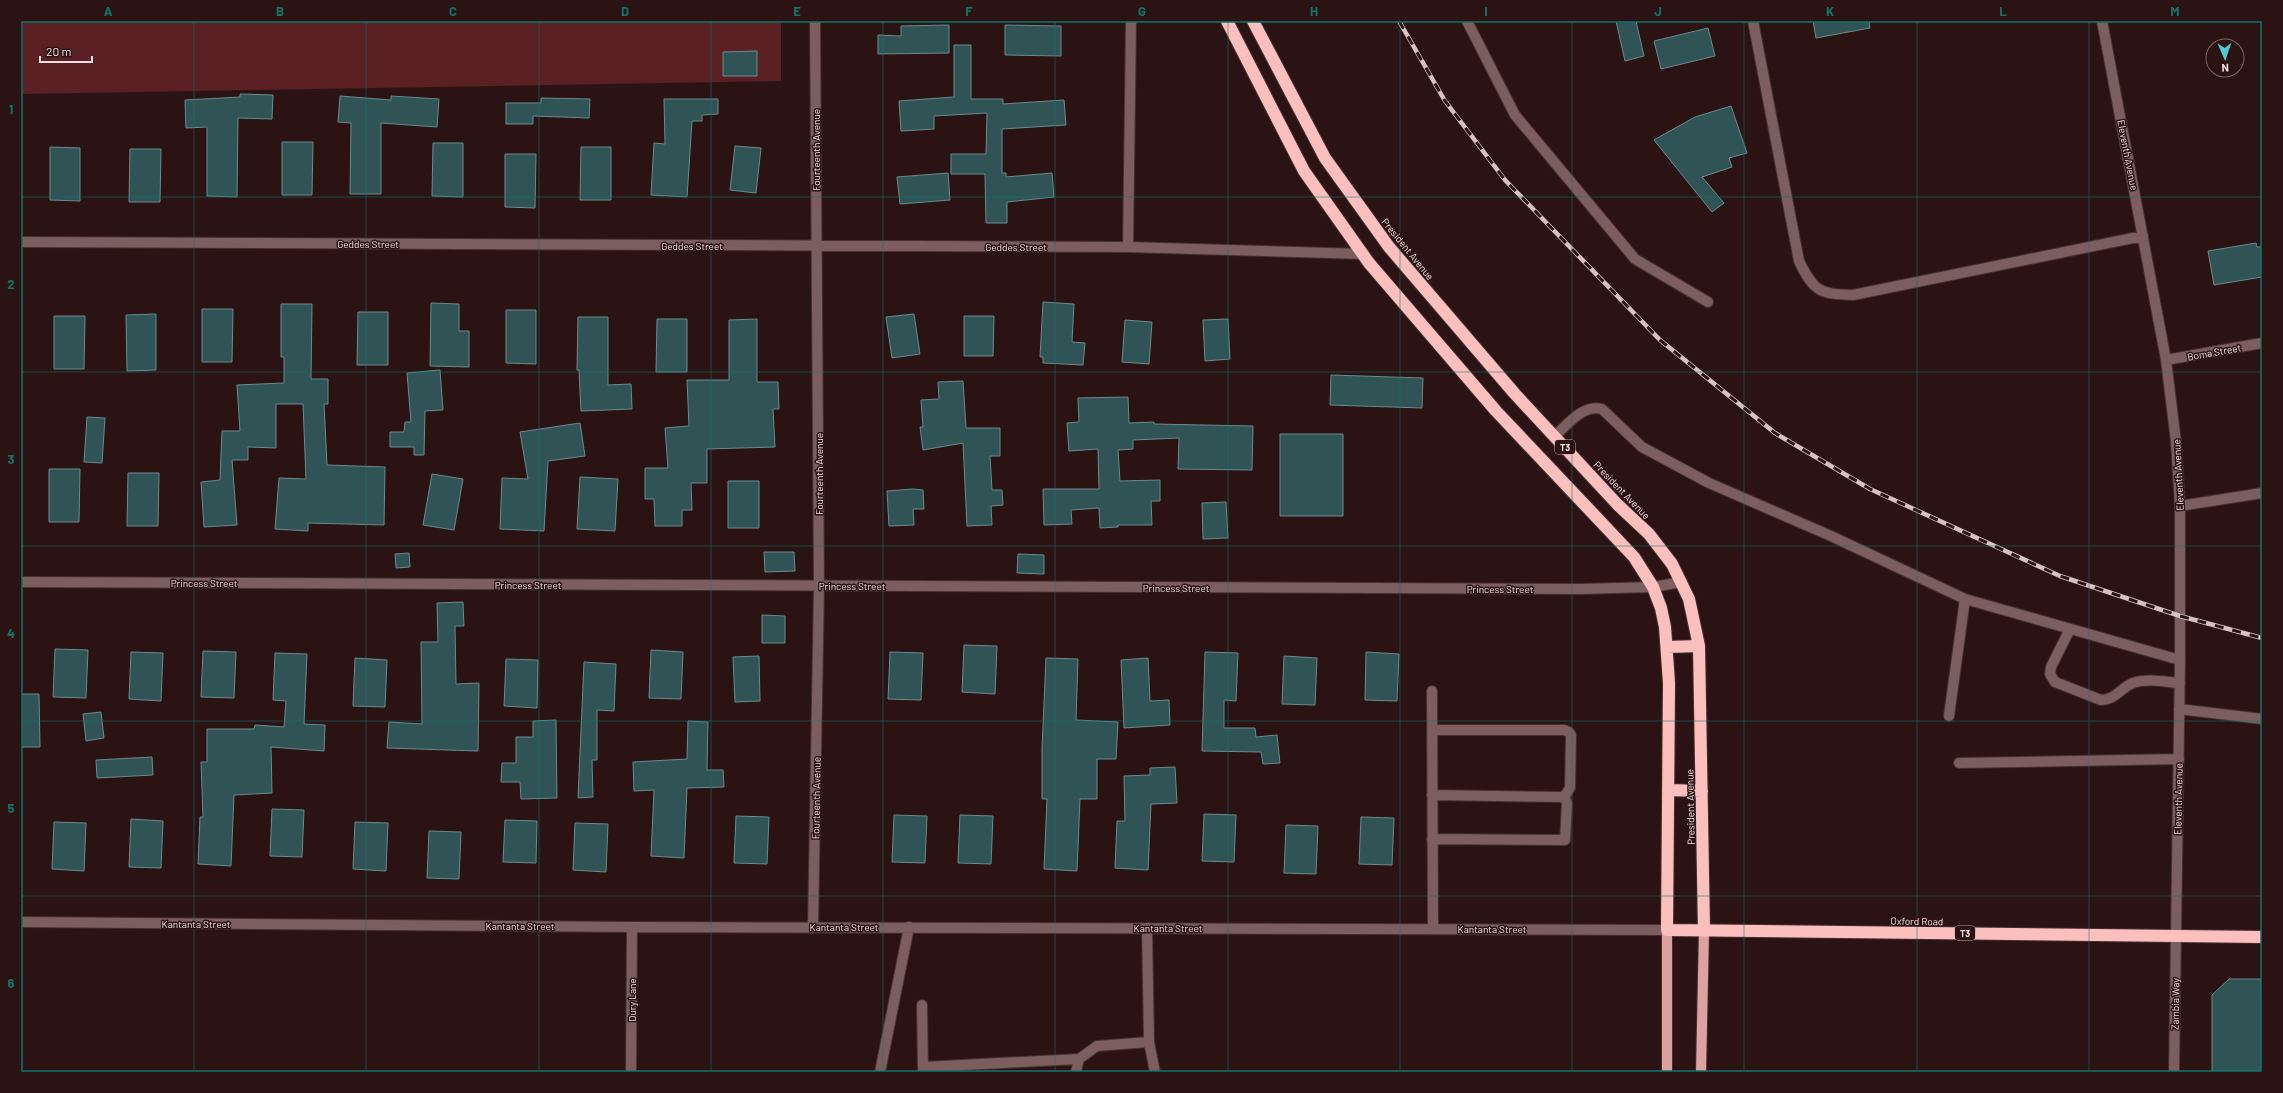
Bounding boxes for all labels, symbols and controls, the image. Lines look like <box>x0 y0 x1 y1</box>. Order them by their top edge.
text: A <box>104 3 113 19</box>
text: B <box>276 3 284 19</box>
text: C <box>449 3 457 19</box>
text: D <box>621 3 629 19</box>
text: E <box>793 3 801 19</box>
text: F <box>965 3 973 19</box>
text: G <box>1138 3 1146 19</box>
text: H <box>1310 3 1318 19</box>
text: I <box>1484 3 1488 19</box>
text: J <box>1654 3 1662 19</box>
text: K <box>1826 3 1834 19</box>
text: L <box>1999 3 2007 19</box>
text: M <box>2170 3 2180 19</box>
scale bar <box>40 38 92 64</box>
north arrow <box>2205 38 2245 78</box>
text: 20 m <box>46 44 72 58</box>
text: N <box>2221 62 2229 75</box>
text: 1 <box>9 101 13 117</box>
street label: Fourteenth Avenue <box>810 109 822 191</box>
street label: Eleventh Avenue <box>2115 119 2141 191</box>
street label: President Avenue <box>1380 216 1436 282</box>
street label: Geddes Street <box>337 238 399 250</box>
street label: Geddes Street <box>661 240 723 252</box>
street label: Geddes Street <box>985 241 1047 253</box>
text: 2 <box>7 276 15 292</box>
street label: Boma Street <box>2186 341 2242 363</box>
street label: Fourteenth Avenue <box>813 433 825 515</box>
street label: Eleventh Avenue <box>2170 439 2186 511</box>
road number: T3 <box>1555 440 1575 454</box>
text: 3 <box>7 451 15 467</box>
street label: President Avenue <box>1591 459 1653 521</box>
street label: Princess Street <box>171 577 238 589</box>
street label: Princess Street <box>495 579 562 591</box>
street label: Princess Street <box>819 580 886 592</box>
street label: Princess Street <box>1143 582 1210 594</box>
street label: Princess Street <box>1467 583 1534 595</box>
text: 4 <box>7 625 15 641</box>
street label: Fourteenth Avenue <box>809 757 823 839</box>
street label: Eleventh Avenue <box>2171 763 2185 835</box>
street label: President Avenue <box>1683 769 1697 845</box>
text: 5 <box>7 800 15 816</box>
street label: Oxford Road <box>1891 915 1943 927</box>
street label: Kantanta Street <box>162 918 231 930</box>
street label: Kantanta Street <box>486 920 555 932</box>
street label: Kantanta Street <box>810 921 879 933</box>
street label: Kantanta Street <box>1134 922 1203 934</box>
street label: Kantanta Street <box>1458 923 1527 935</box>
road number: T3 <box>1955 926 1975 940</box>
text: 6 <box>8 975 15 991</box>
street label: Dury Lane <box>626 978 638 1022</box>
street label: Zambia Way <box>2169 978 2181 1030</box>

